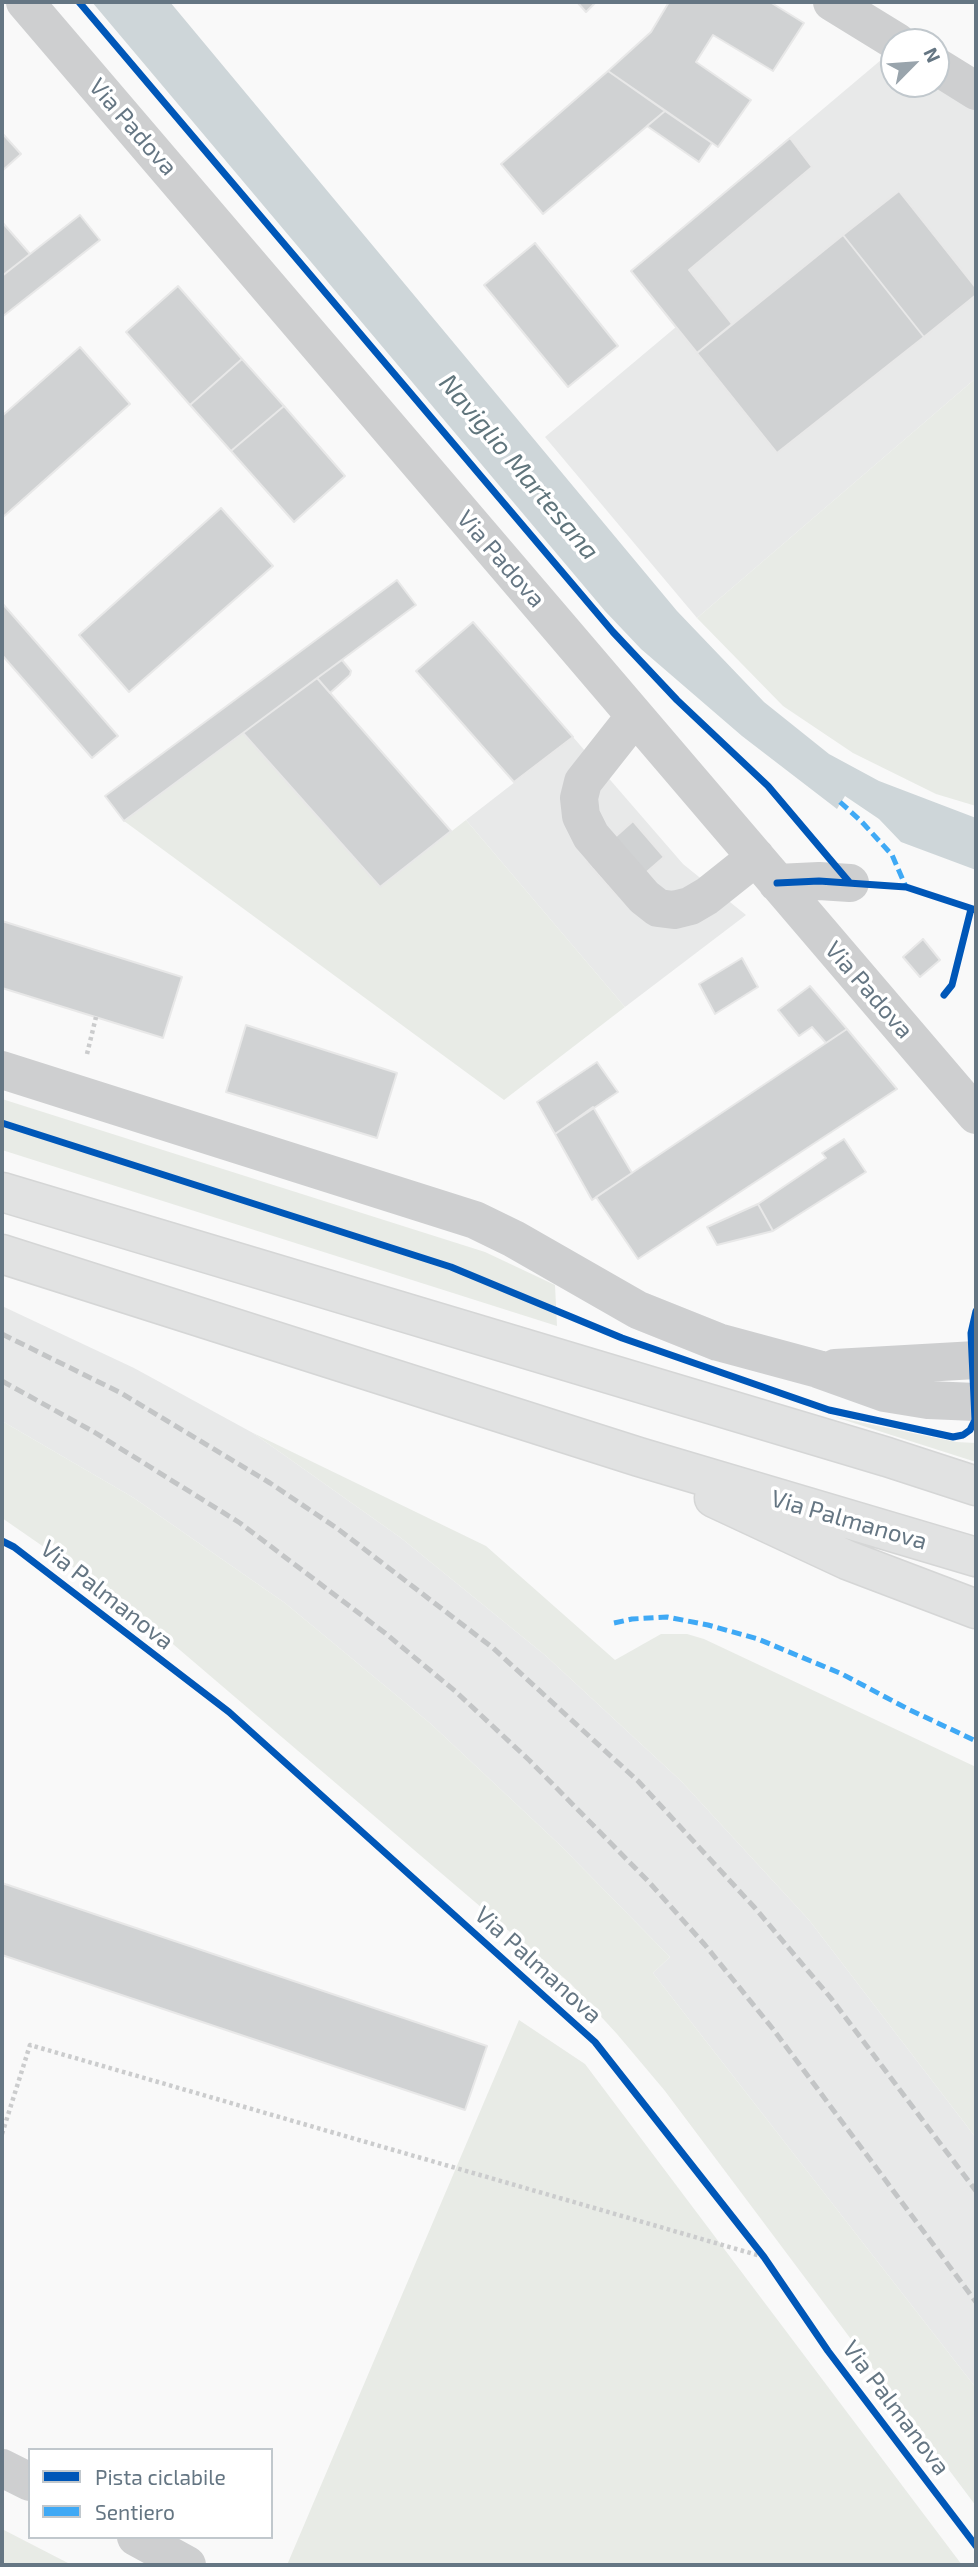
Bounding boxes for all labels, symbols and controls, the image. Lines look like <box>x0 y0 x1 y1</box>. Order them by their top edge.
north arrow <box>880 28 950 98</box>
text: N <box>919 44 946 66</box>
street label: Via Padova <box>83 73 183 181</box>
water label: Naviglio Martesana <box>432 368 606 566</box>
street label: Via Padova <box>451 505 551 613</box>
street label: Via Padova <box>819 936 919 1044</box>
street label: Via Palmanova <box>768 1484 930 1556</box>
street label: Via Palmanova <box>35 1534 179 1656</box>
street label: Via Palmanova <box>469 1900 607 2030</box>
street label: Via Palmanova <box>836 2335 956 2481</box>
legend <box>28 2448 273 2539</box>
text: Pista ciclabile <box>95 2464 226 2489</box>
text: Sentiero <box>95 2499 175 2524</box>

